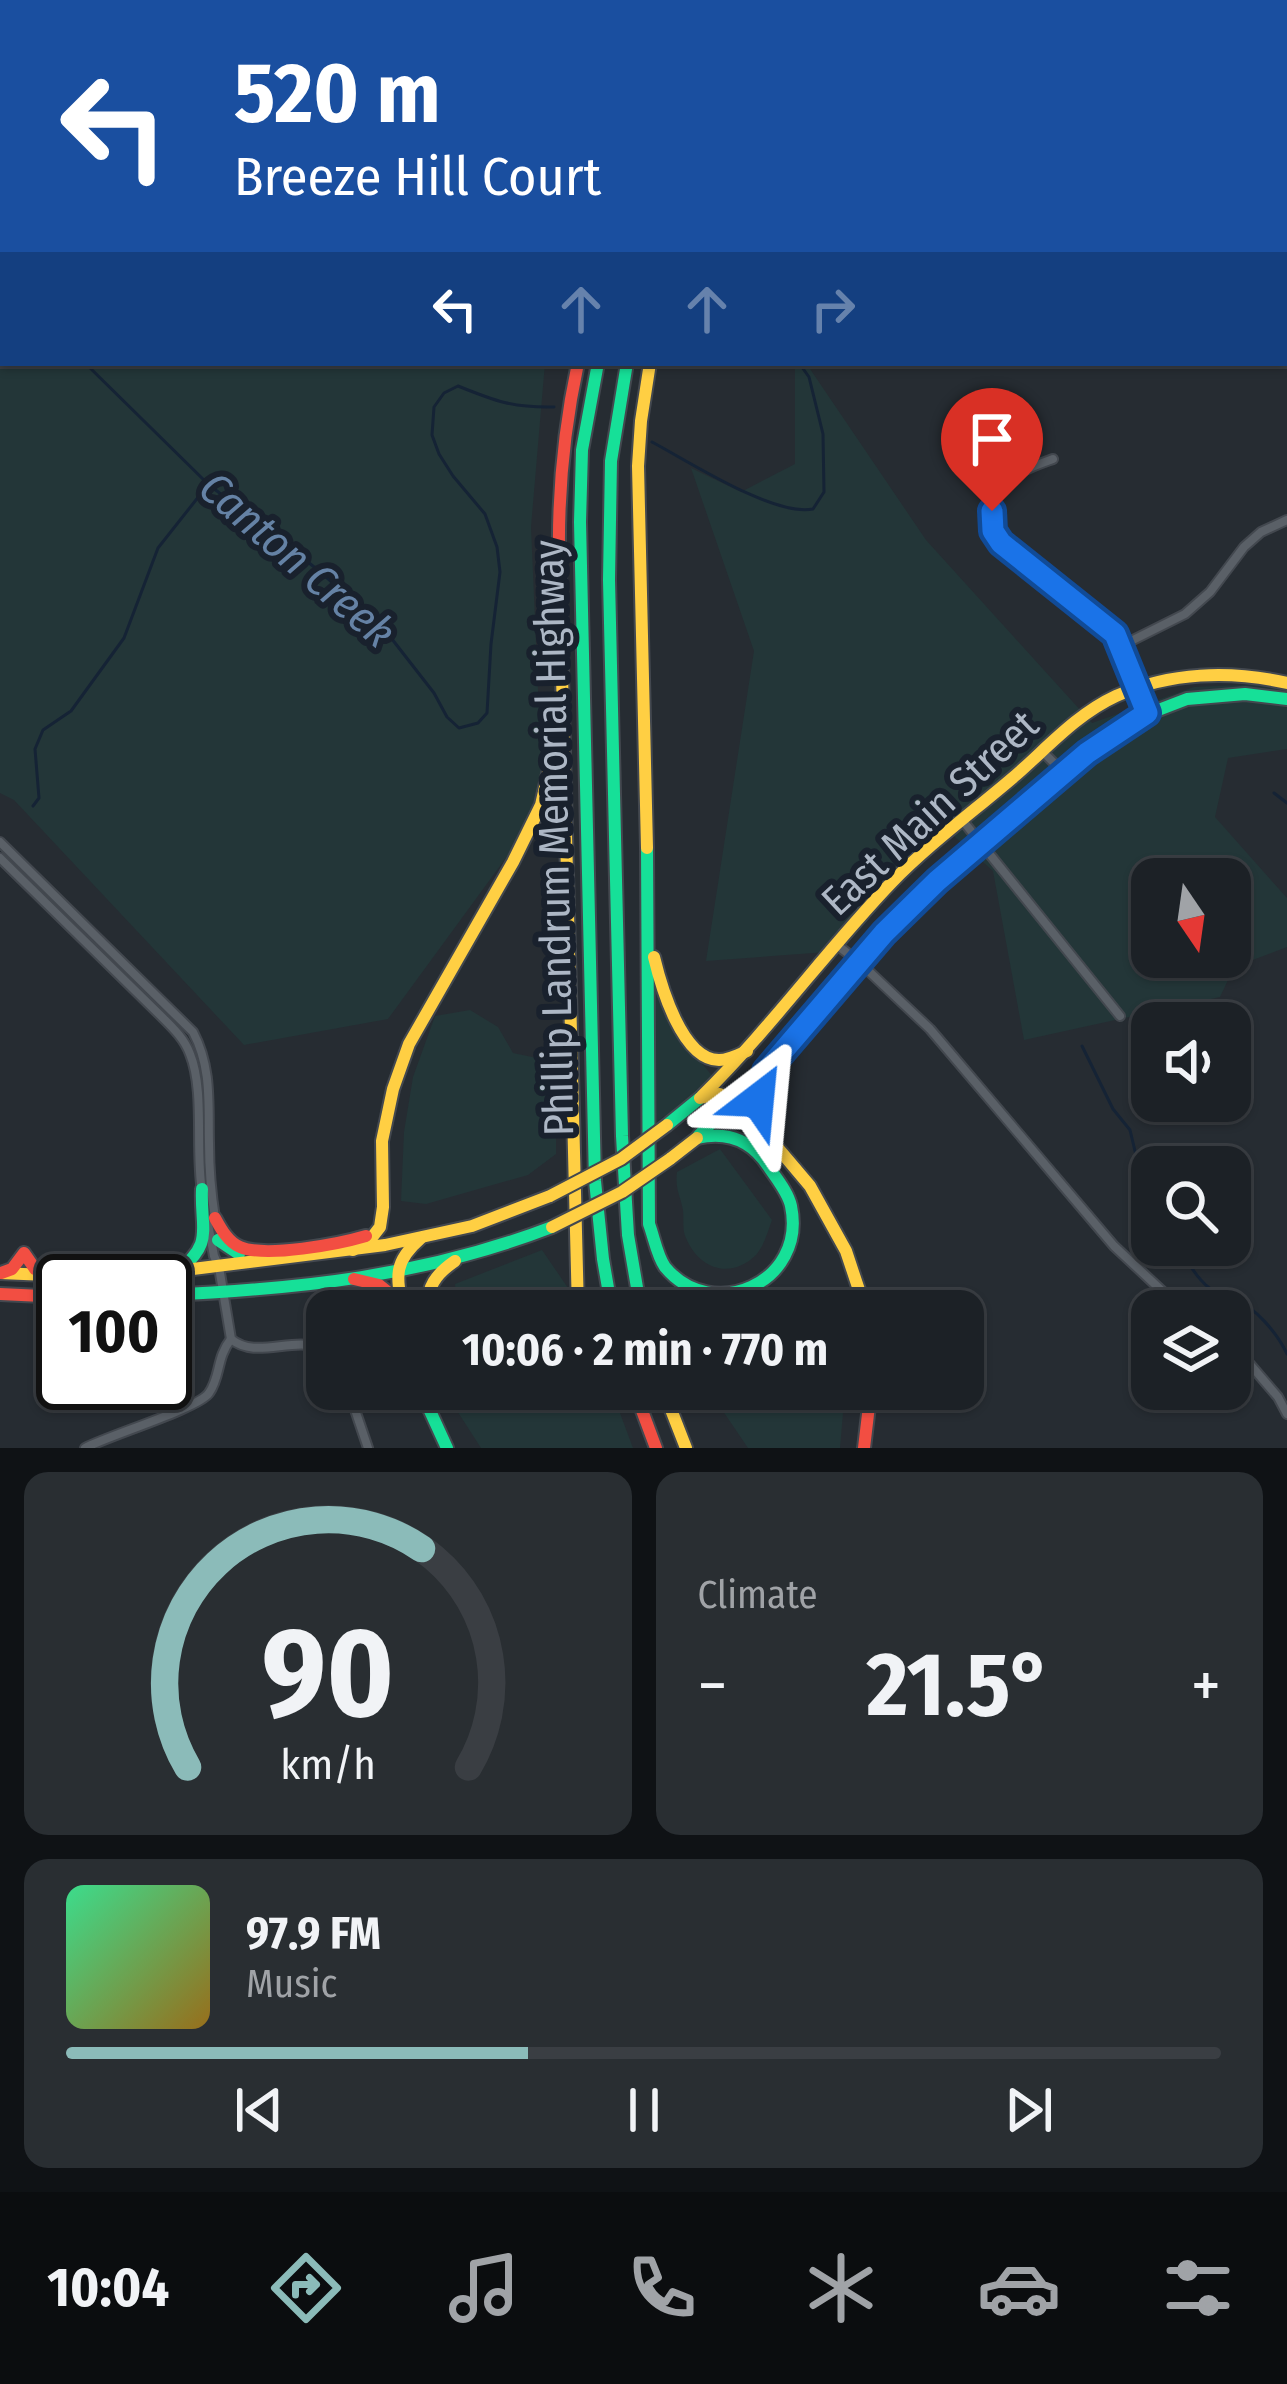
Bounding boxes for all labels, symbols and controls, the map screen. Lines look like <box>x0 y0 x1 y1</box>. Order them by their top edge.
text: 520 m <box>234 43 441 144</box>
icon: left <box>36 48 192 204</box>
text: Breeze Hill Court <box>234 145 601 209</box>
icon: left <box>422 276 488 342</box>
icon: ahead <box>548 276 614 342</box>
icon: ahead <box>674 276 740 342</box>
icon: right <box>800 276 866 342</box>
pin <box>941 388 1043 511</box>
icon: arrive <box>959 406 1025 472</box>
water label: Canton Creek <box>188 461 406 659</box>
street label: Phillip Landrum Memorial Highway <box>524 539 584 1136</box>
street label: East Main Street <box>812 700 1049 926</box>
north arrow <box>1131 858 1251 978</box>
map controls <box>1131 858 1251 1410</box>
button: sound <box>1131 1002 1251 1122</box>
position arrow <box>695 1037 821 1163</box>
button: search <box>1131 1146 1251 1266</box>
speed limit sign: 100 <box>36 1254 192 1410</box>
button: layers <box>1131 1290 1251 1410</box>
text: 10:06 · 2 min · 770 m <box>462 1323 828 1377</box>
text: Climate <box>698 1572 818 1618</box>
text: 90 <box>261 1599 394 1749</box>
text: 21.5° <box>867 1631 1052 1739</box>
text: − <box>698 1646 727 1725</box>
text: + <box>1191 1646 1221 1725</box>
text: km/h <box>280 1738 376 1789</box>
text: 97.9 FM <box>246 1907 381 1961</box>
text: Music <box>246 1961 337 2007</box>
icon: previous <box>226 2077 292 2143</box>
icon: pause <box>611 2077 677 2143</box>
icon: next <box>996 2077 1062 2143</box>
icon: directions <box>264 2246 348 2330</box>
icon: music <box>442 2246 526 2330</box>
icon: phone <box>620 2246 704 2330</box>
icon: climate <box>799 2246 883 2330</box>
icon: car <box>977 2246 1061 2330</box>
icon: filters <box>1156 2246 1240 2330</box>
text: 10:04 <box>47 2256 169 2320</box>

